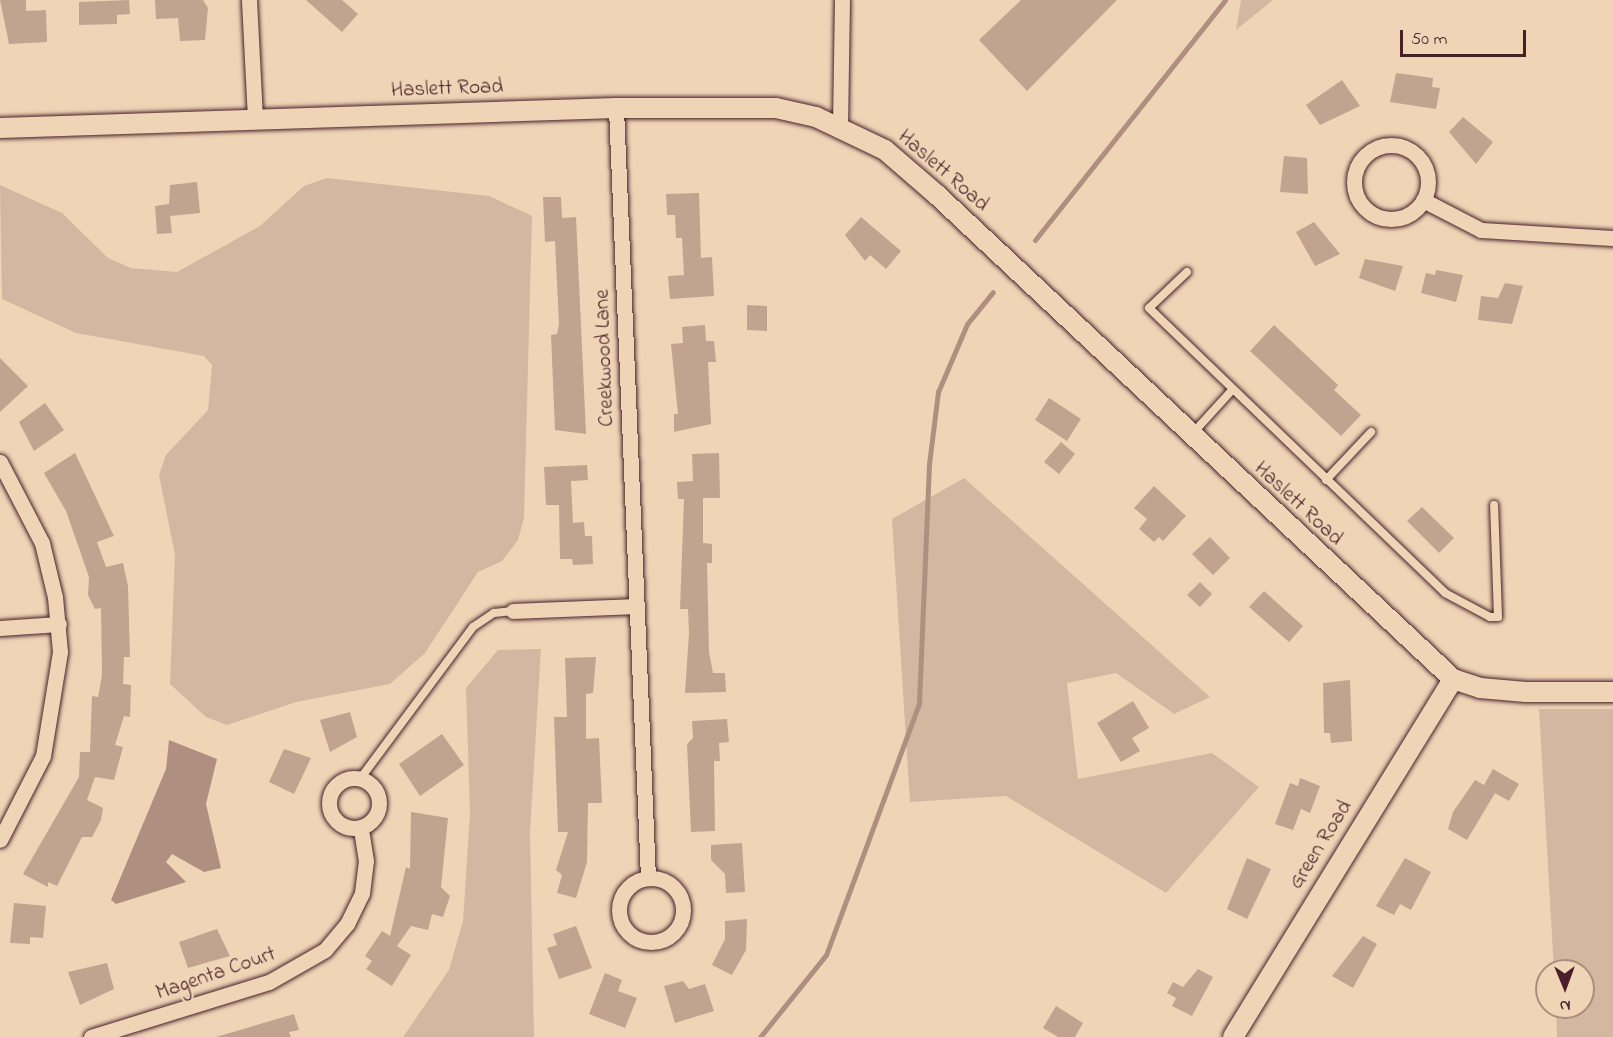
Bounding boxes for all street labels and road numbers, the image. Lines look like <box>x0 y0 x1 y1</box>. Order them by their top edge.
street label: Haslett Road <box>390 74 504 104</box>
street label: Haslett Road <box>892 125 994 217</box>
street label: Creekwood Lane <box>590 289 620 427</box>
street label: Haslett Road <box>1248 457 1348 551</box>
street label: Green Road <box>1284 796 1358 894</box>
street label: Magenta Court <box>153 942 279 1006</box>

